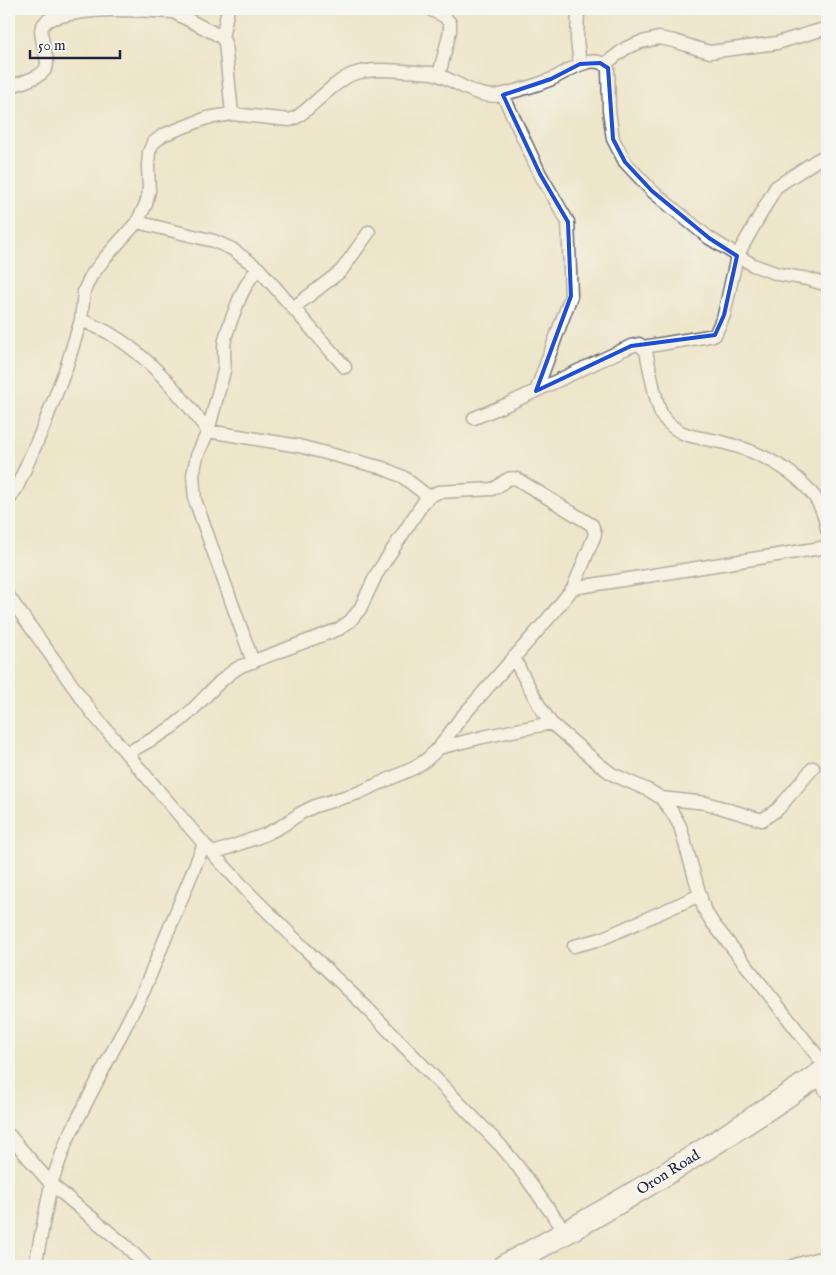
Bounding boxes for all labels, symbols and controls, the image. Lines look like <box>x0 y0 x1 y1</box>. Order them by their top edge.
scale bar <box>30 28 120 60</box>
text: 50 m <box>38 36 66 55</box>
street label: Oron Road <box>633 1145 704 1199</box>

